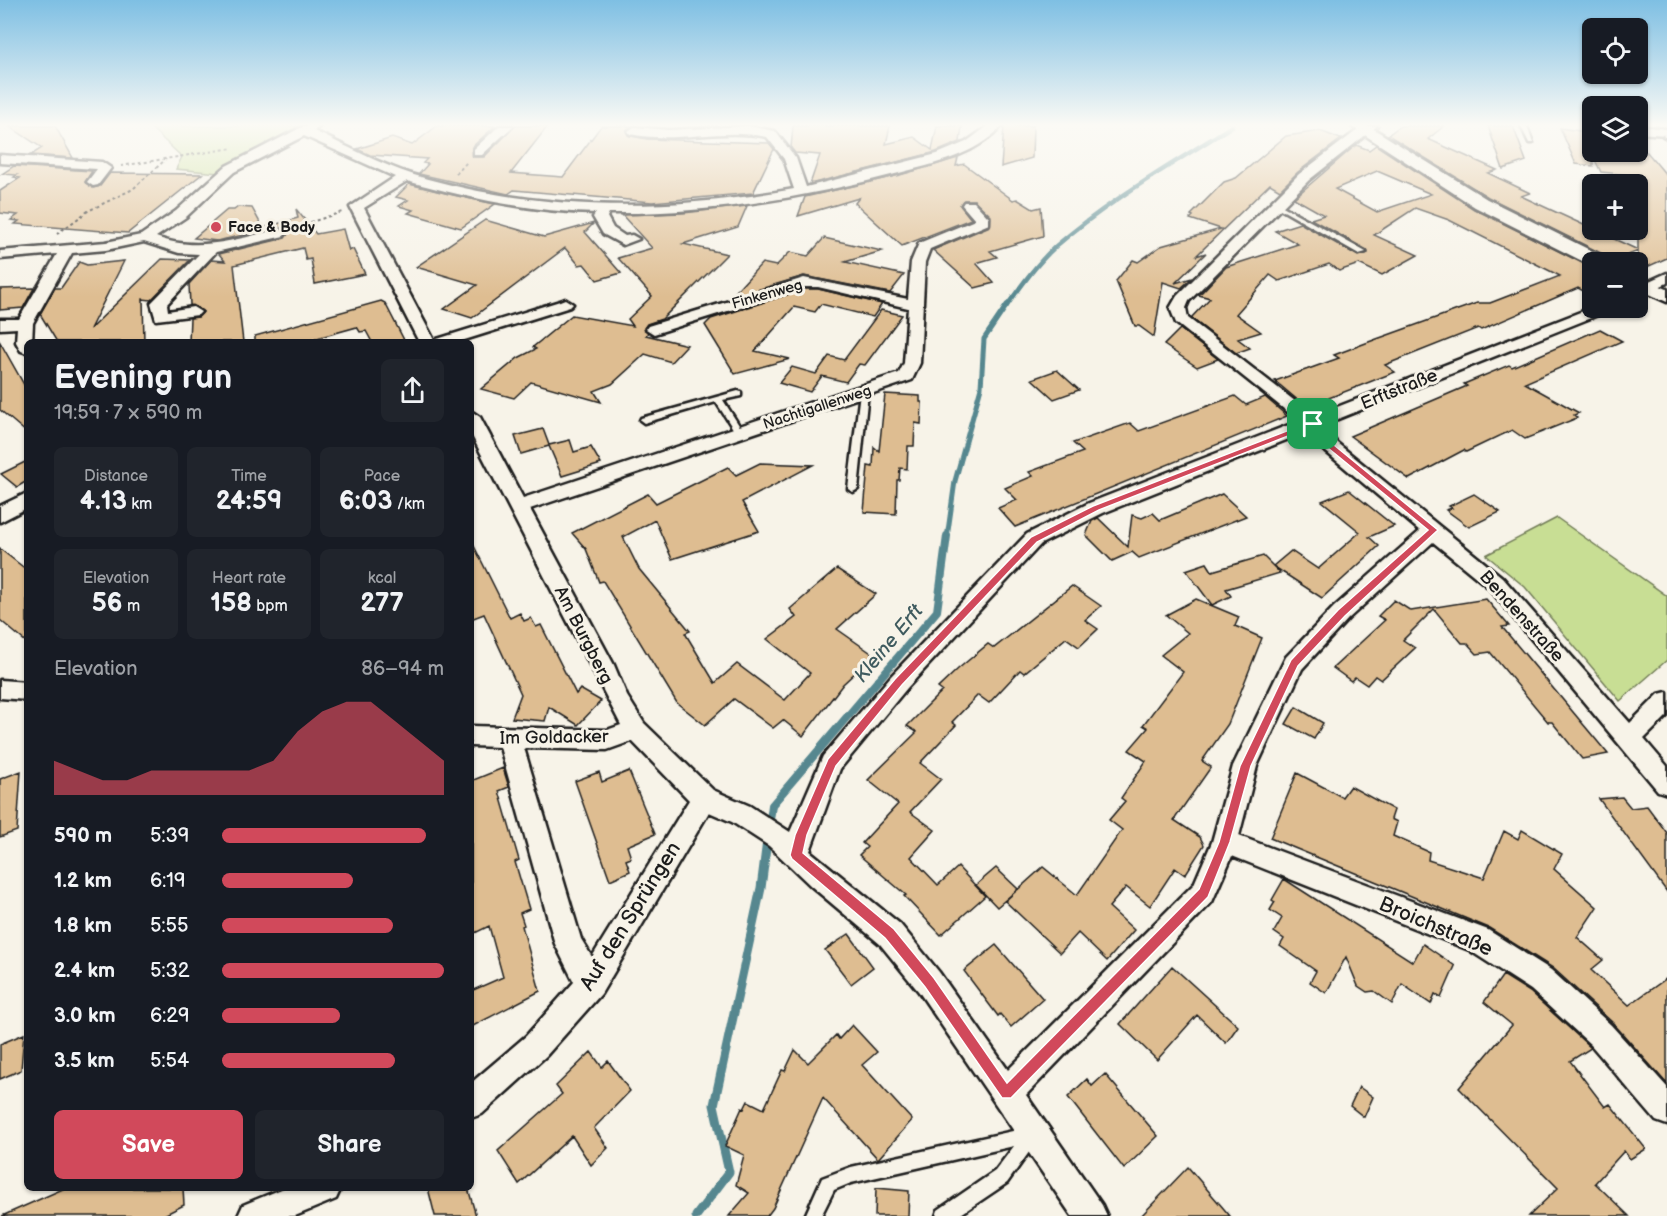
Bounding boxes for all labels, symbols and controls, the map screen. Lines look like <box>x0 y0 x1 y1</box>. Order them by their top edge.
map controls <box>1582 18 1648 318</box>
button: locate <box>1582 18 1648 84</box>
button: layers <box>1582 96 1648 162</box>
button: + <box>1582 174 1648 240</box>
place label: Face & Body <box>228 218 315 237</box>
marker: Face & Body <box>209 220 223 234</box>
button: − <box>1582 252 1648 318</box>
street label: Finkenweg <box>730 275 805 314</box>
text: Evening run <box>54 358 232 398</box>
button: share <box>381 359 444 422</box>
street label: Erftstraße <box>1358 364 1441 414</box>
street label: Nachtigallenweg <box>761 381 874 434</box>
pin <box>1287 398 1338 449</box>
text: 19:59 · 7 × 590 m <box>54 401 202 425</box>
icon: arrive <box>1296 407 1329 440</box>
text: Distance <box>84 467 148 486</box>
text: Time <box>231 467 267 486</box>
text: Pace <box>364 467 400 486</box>
text: 4.13 <box>80 486 127 517</box>
text: 24:59 <box>216 486 282 517</box>
text: 6:03 <box>339 486 392 517</box>
text: km <box>127 495 152 514</box>
text: /km <box>392 495 425 514</box>
street label: Bendenstraße <box>1475 566 1568 667</box>
text: Elevation <box>83 569 149 588</box>
text: Heart rate <box>212 569 286 588</box>
text: kcal <box>368 569 396 588</box>
street label: Am Burgberg <box>550 583 617 688</box>
text: 56 <box>92 588 123 619</box>
text: 158 <box>210 588 252 619</box>
text: 277 <box>360 588 404 619</box>
text: m <box>123 597 140 616</box>
text: bpm <box>252 597 288 616</box>
water label: Kleine Erft <box>849 599 929 688</box>
text: Elevation <box>54 657 137 681</box>
text: 86–94 m <box>361 657 444 681</box>
street label: Im Goldacker <box>499 726 609 749</box>
text: 590 m <box>54 824 112 848</box>
text: 5:39 <box>150 824 189 848</box>
street label: Auf den Sprüngen <box>575 837 686 995</box>
text: 1.2 km <box>54 869 112 893</box>
text: 6:19 <box>150 869 186 893</box>
street label: Broichstraße <box>1375 891 1496 962</box>
text: 1.8 km <box>54 914 112 938</box>
text: 5:55 <box>150 914 188 938</box>
text: 2.4 km <box>54 959 115 983</box>
text: 5:32 <box>150 959 190 983</box>
text: 3.0 km <box>54 1004 115 1028</box>
text: 6:29 <box>150 1004 190 1028</box>
text: 3.5 km <box>54 1049 115 1073</box>
text: 5:54 <box>150 1049 189 1073</box>
button: Save <box>54 1110 243 1179</box>
button: Share <box>255 1110 444 1179</box>

